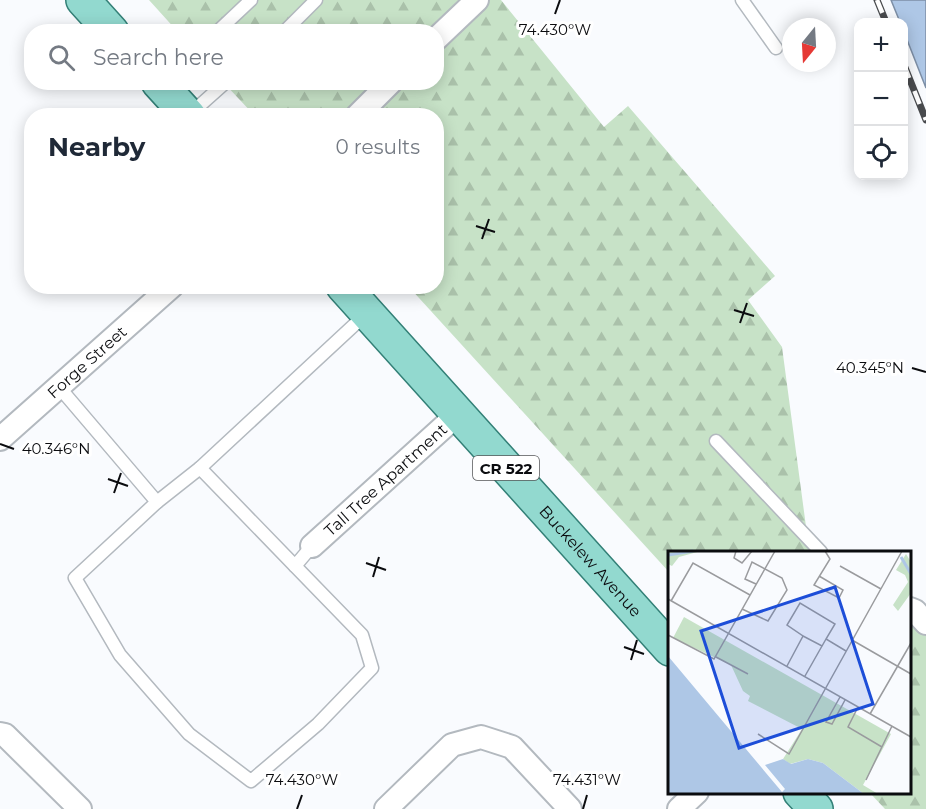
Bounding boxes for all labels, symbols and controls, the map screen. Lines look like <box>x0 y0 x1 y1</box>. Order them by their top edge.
north arrow <box>782 18 836 72</box>
map controls <box>854 18 908 180</box>
button: + <box>854 18 908 72</box>
text: 74.430°W <box>519 20 592 39</box>
search box <box>24 24 444 90</box>
icon: search <box>45 41 78 74</box>
text: Search here <box>93 44 224 71</box>
button: − <box>854 72 908 126</box>
button: locate <box>854 126 908 180</box>
text: Nearby <box>48 131 145 163</box>
text: 0 results <box>335 135 420 159</box>
street label: Forge Street <box>43 321 130 402</box>
text: 40.345°N <box>836 358 904 377</box>
street label: Tall Tree Apartment <box>320 419 451 540</box>
text: 40.346°N <box>22 439 90 458</box>
road number: CR 522 <box>473 456 539 480</box>
street label: Buckelew Avenue <box>536 501 646 620</box>
inset map <box>668 551 911 794</box>
text: 74.430°W <box>266 770 339 789</box>
text: 74.431°W <box>553 770 621 789</box>

